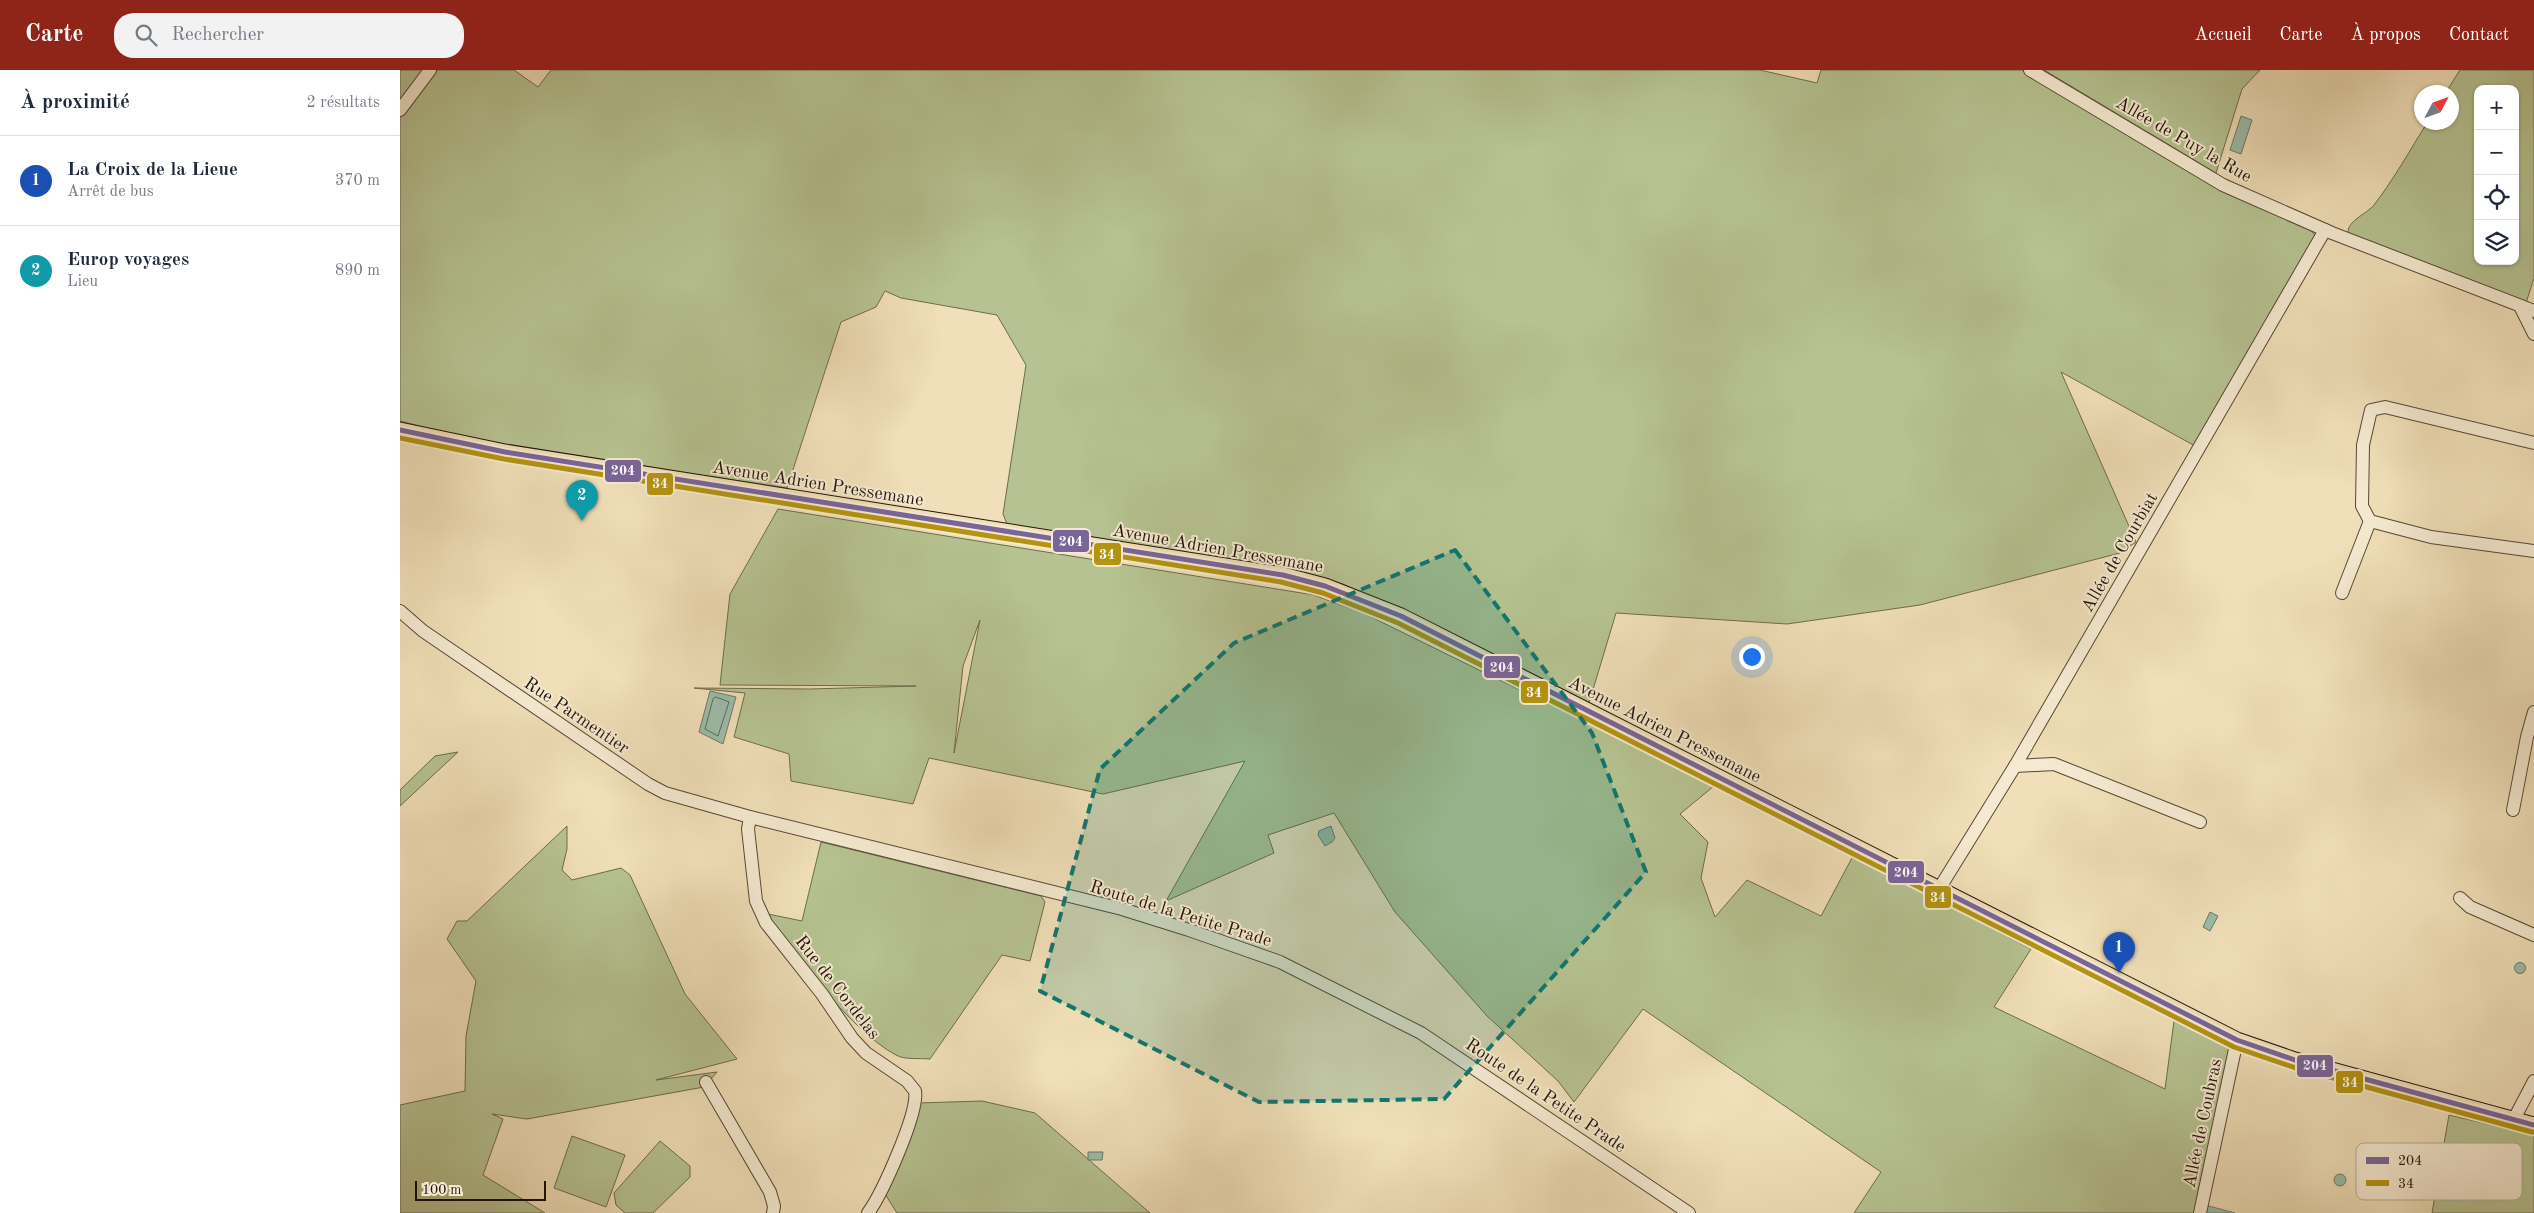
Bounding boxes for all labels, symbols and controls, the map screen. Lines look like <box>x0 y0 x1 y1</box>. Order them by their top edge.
search box <box>114 13 464 58</box>
icon: search <box>132 21 160 49</box>
text: Carte <box>25 23 84 47</box>
text: Rechercher <box>172 26 264 45</box>
text: Accueil <box>2194 26 2252 44</box>
text: Carte <box>2280 26 2322 44</box>
text: À propos <box>2350 26 2421 44</box>
text: Contact <box>2449 26 2509 44</box>
north arrow <box>2414 85 2459 130</box>
map controls <box>2474 85 2519 265</box>
button: + <box>2474 85 2519 130</box>
text: À proximité <box>20 92 130 113</box>
street label: Allée de Puy la Rue <box>2112 94 2255 186</box>
text: 2 résultats <box>306 95 380 111</box>
button: − <box>2474 130 2519 175</box>
text: La Croix de la Lieue <box>67 161 238 180</box>
text: 1 <box>31 173 41 189</box>
text: 370 m <box>335 173 380 189</box>
button: locate <box>2474 175 2519 220</box>
text: Arrêt de bus <box>67 184 154 200</box>
button: layers <box>2474 220 2519 265</box>
text: Europ voyages <box>67 251 189 270</box>
text: 2 <box>31 263 41 279</box>
text: 890 m <box>335 263 380 279</box>
text: Lieu <box>67 274 98 290</box>
street label: Avenue Adrien Pressemane <box>711 458 925 510</box>
line badge: 204 <box>604 459 642 483</box>
text: 204 <box>611 464 635 478</box>
line badge: 34 <box>646 472 674 496</box>
text: 34 <box>652 477 668 491</box>
pin: 2 <box>566 480 598 521</box>
street label: Allée de Courbiat <box>2078 490 2161 615</box>
street label: Avenue Adrien Pressemane <box>1111 522 1325 576</box>
line badge: 204 <box>1052 529 1090 553</box>
text: 204 <box>1059 535 1083 549</box>
line badge: 34 <box>1093 542 1122 566</box>
text: 34 <box>1099 548 1115 562</box>
your location <box>1739 644 1765 670</box>
line badge: 204 <box>1483 655 1521 679</box>
text: 204 <box>1490 661 1514 675</box>
street label: Avenue Adrien Pressemane <box>1565 673 1764 786</box>
street label: Rue Parmentier <box>521 674 633 758</box>
line badge: 34 <box>1520 680 1549 704</box>
text: 34 <box>1526 686 1542 700</box>
line badge: 204 <box>1887 860 1925 884</box>
text: 204 <box>1894 866 1918 880</box>
street label: Route de la Petite Prade <box>1088 878 1274 950</box>
line badge: 34 <box>1924 885 1952 909</box>
text: 34 <box>1930 891 1946 905</box>
street label: Rue de Cordelas <box>791 932 883 1043</box>
pin: 1 <box>2103 932 2135 973</box>
street label: Route de la Petite Prade <box>1462 1035 1629 1156</box>
line badge: 204 <box>2296 1054 2334 1078</box>
street label: Allée de Coubras <box>2180 1057 2226 1189</box>
text: 204 <box>2303 1059 2327 1073</box>
line badge: 34 <box>2335 1070 2364 1094</box>
text: 34 <box>2342 1076 2358 1090</box>
legend <box>2356 1143 2522 1200</box>
text: 204 <box>2398 1154 2422 1168</box>
text: 34 <box>2398 1177 2414 1191</box>
scale bar <box>415 1178 546 1201</box>
text: 100 m <box>422 1183 461 1197</box>

